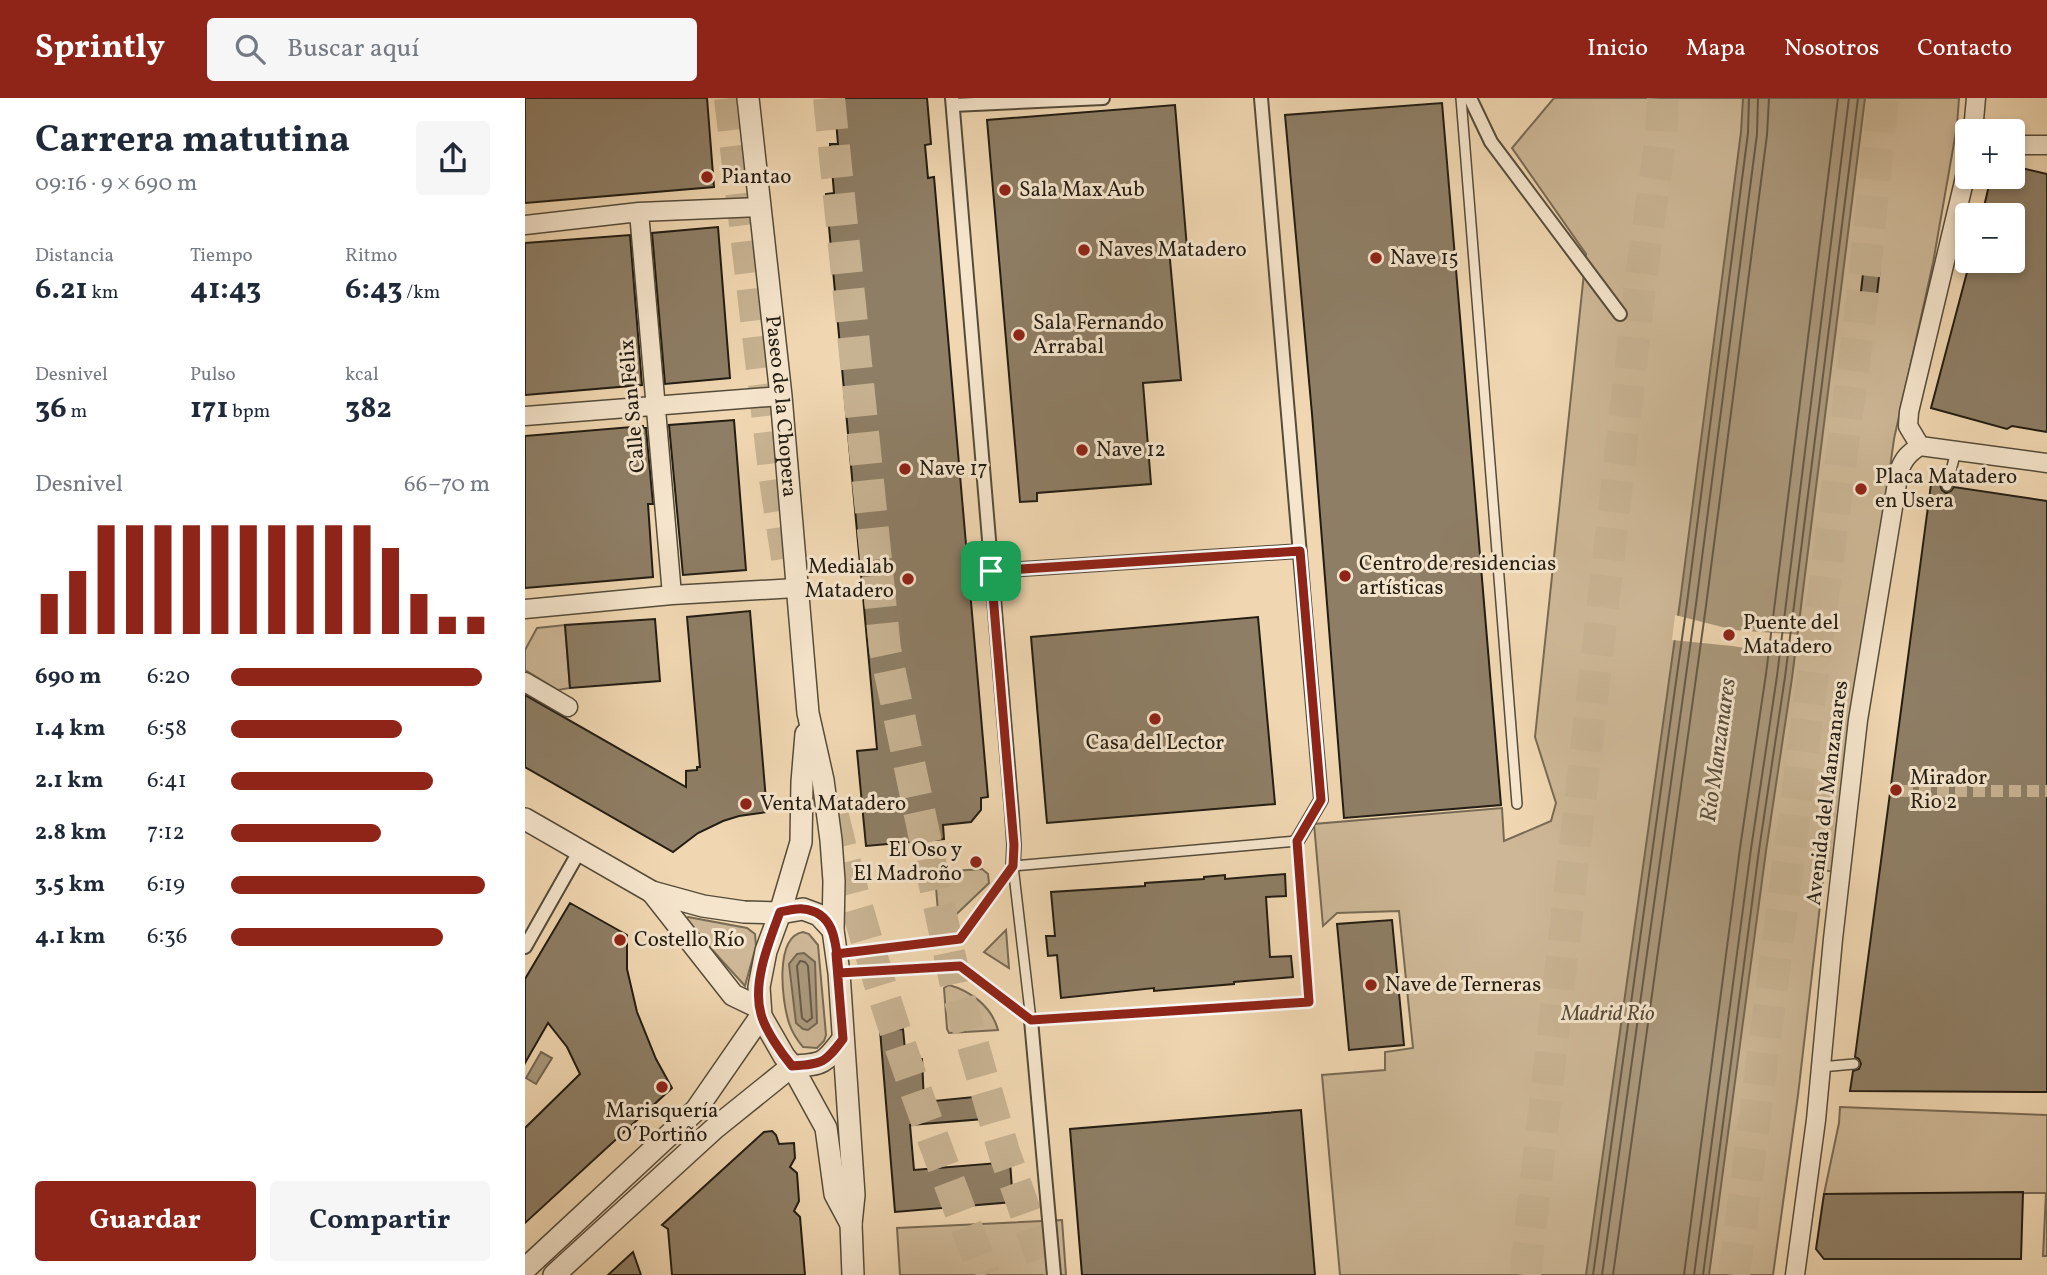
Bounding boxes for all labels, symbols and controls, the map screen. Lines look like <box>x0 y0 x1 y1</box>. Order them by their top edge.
search box <box>207 18 697 81</box>
text: Sprintly <box>35 26 165 72</box>
icon: search <box>231 30 269 68</box>
text: Buscar aquí <box>287 31 419 67</box>
text: Inicio <box>1587 32 1648 66</box>
text: Mapa <box>1686 32 1746 66</box>
text: Nosotros <box>1784 32 1879 66</box>
text: Contacto <box>1917 32 2012 66</box>
text: Carrera matutina <box>35 115 350 168</box>
map controls <box>1955 119 2025 273</box>
button: + <box>1955 119 2025 189</box>
button: share <box>416 121 490 195</box>
place label: Piantao <box>721 163 792 192</box>
text: 09:16 · 9 × 690 m <box>35 168 197 200</box>
marker: Piantao <box>699 169 715 185</box>
place label: Sala Max Aub <box>1019 176 1145 205</box>
marker: Sala Max Aub <box>997 182 1013 198</box>
button: − <box>1955 203 2025 273</box>
place label: Naves Matadero <box>1098 236 1247 265</box>
marker: Naves Matadero <box>1076 242 1092 258</box>
text: Distancia <box>35 243 114 269</box>
text: Tiempo <box>190 243 253 269</box>
text: Ritmo <box>345 243 397 269</box>
place label: Nave 15 <box>1390 244 1459 273</box>
marker: Nave 15 <box>1368 250 1384 266</box>
text: 6.21 <box>35 269 88 311</box>
text: 41:43 <box>190 269 261 311</box>
text: 6:43 <box>345 269 402 311</box>
text: km <box>88 280 119 306</box>
text: /km <box>402 280 440 306</box>
place label: Sala Fernando Arrabal <box>1033 309 1164 362</box>
street label: Paseo de la Chopera <box>758 314 804 498</box>
marker: Sala Fernando Arrabal <box>1011 327 1027 343</box>
street label: Calle San Félix <box>613 338 653 474</box>
text: Desnivel <box>35 362 108 388</box>
text: Pulso <box>190 362 236 388</box>
text: kcal <box>345 362 379 388</box>
text: 36 <box>35 388 67 430</box>
text: 171 <box>190 388 228 430</box>
text: 382 <box>345 388 392 430</box>
text: m <box>67 399 87 425</box>
text: bpm <box>228 399 270 425</box>
place label: Nave 12 <box>1096 436 1166 465</box>
marker: Nave 12 <box>1074 442 1090 458</box>
place label: Nave 17 <box>919 455 988 484</box>
marker: Nave 17 <box>897 461 913 477</box>
place label: Placa Matadero en Usera <box>1875 463 2017 516</box>
text: Desnivel <box>35 469 123 501</box>
text: 66–70 m <box>404 469 490 501</box>
marker: Placa Matadero en Usera <box>1853 481 1869 497</box>
pin <box>961 541 1021 601</box>
place label: Centro de residencias artísticas <box>1359 550 1556 603</box>
icon: arrive <box>972 552 1010 590</box>
place label: Medialab Matadero <box>805 553 894 606</box>
marker: Centro de residencias artísticas <box>1337 568 1353 584</box>
marker: Medialab Matadero <box>900 571 916 587</box>
place label: Puente del Matadero <box>1743 609 1839 662</box>
marker: Puente del Matadero <box>1721 627 1737 643</box>
text: 690 m <box>35 661 102 693</box>
text: 6:20 <box>147 661 190 693</box>
water label: Río Manzanares <box>1693 675 1745 824</box>
street label: Avenida del Manzanares <box>1800 679 1856 907</box>
marker: Casa del Lector <box>1147 711 1163 727</box>
text: 1.4 km <box>35 713 106 745</box>
text: 6:58 <box>147 713 187 745</box>
place label: Casa del Lector <box>1086 729 1224 758</box>
place label: Mirador Rio 2 <box>1910 764 1987 817</box>
text: 2.1 km <box>35 765 104 797</box>
text: 6:41 <box>147 765 187 797</box>
marker: Mirador Rio 2 <box>1888 782 1904 798</box>
place label: Venta Matadero <box>760 790 906 819</box>
marker: Venta Matadero <box>738 796 754 812</box>
text: 2.8 km <box>35 817 107 849</box>
text: 7:12 <box>147 817 185 849</box>
place label: El Oso y El Madroño <box>853 836 963 889</box>
marker: El Oso y El Madroño <box>968 854 984 870</box>
text: 3.5 km <box>35 869 105 901</box>
text: 6:19 <box>147 869 185 901</box>
text: 4.1 km <box>35 921 106 953</box>
text: 6:36 <box>147 921 188 953</box>
place label: Costello Río <box>634 926 745 955</box>
marker: Costello Río <box>612 932 628 948</box>
place label: Nave de Terneras <box>1385 971 1541 1000</box>
marker: Nave de Terneras <box>1363 977 1379 993</box>
park label: Madrid Río <box>1560 1000 1655 1029</box>
marker: Marisquería O´Portiño <box>654 1079 670 1095</box>
place label: Marisquería O´Portiño <box>606 1097 718 1150</box>
button: Guardar <box>35 1181 256 1261</box>
button: Compartir <box>270 1181 490 1261</box>

